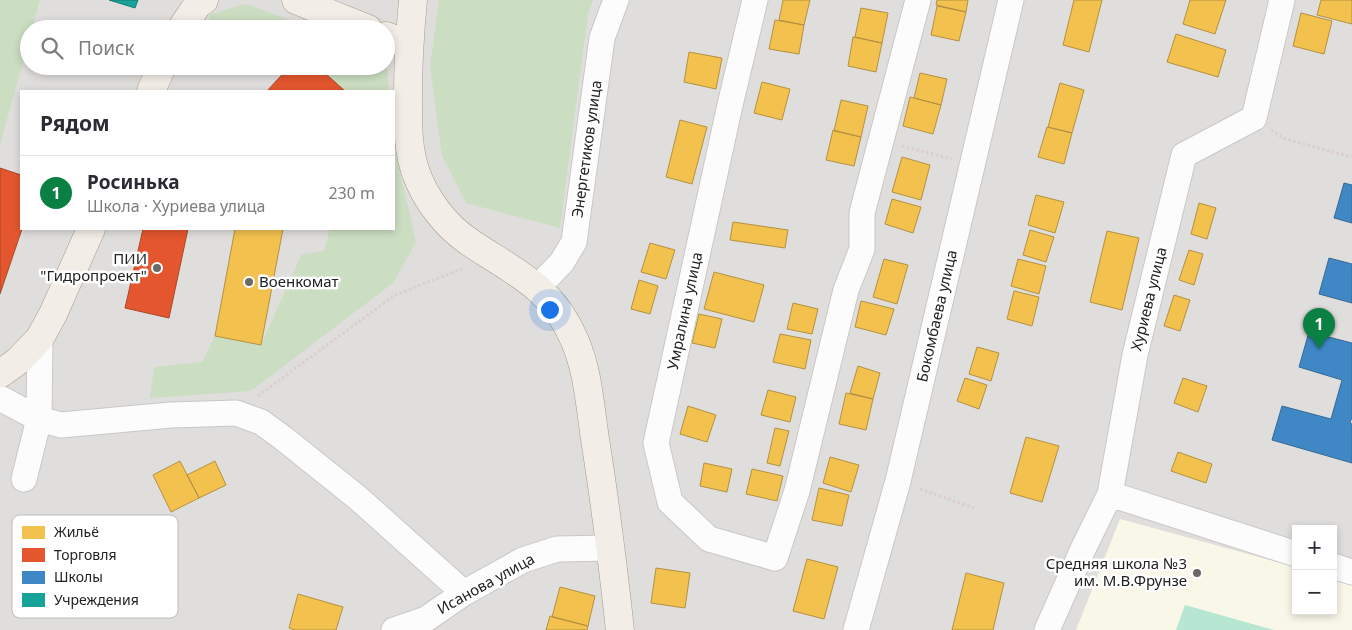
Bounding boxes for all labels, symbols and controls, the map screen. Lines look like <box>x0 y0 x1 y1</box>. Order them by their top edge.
search box <box>20 20 395 75</box>
icon: search <box>38 34 66 62</box>
text: Поиск <box>78 35 134 61</box>
street label: Энергетиков улица <box>566 79 606 219</box>
text: Рядом <box>40 109 110 137</box>
text: Росинька <box>87 169 180 195</box>
text: 1 <box>51 182 61 204</box>
text: 230 m <box>328 182 375 204</box>
text: Школа · Хуриева улица <box>87 195 265 217</box>
street label: Хуриева улица <box>1125 245 1171 353</box>
place label: ПИИ "Гидропроект" <box>40 248 147 285</box>
street label: Бокомбаева улица <box>911 248 961 384</box>
street label: Умралина улица <box>662 250 706 372</box>
marker: ПИИ "Гидропроект" <box>151 262 163 274</box>
place label: Военкомат <box>259 271 338 291</box>
marker: Военкомат <box>243 276 255 288</box>
your location <box>537 297 563 323</box>
pin: 1 <box>1303 308 1335 349</box>
legend <box>12 515 178 618</box>
text: Жильё <box>54 522 99 541</box>
map controls <box>1292 525 1337 615</box>
button: + <box>1292 525 1337 570</box>
text: Торговля <box>54 545 117 564</box>
street label: Исанова улица <box>433 548 538 618</box>
place label: Средняя школа №3 им. М.В.Фрунзе <box>1046 553 1187 590</box>
text: Школы <box>54 567 103 586</box>
marker: Средняя школа №3 им. М.В.Фрунзе <box>1191 567 1203 579</box>
button: − <box>1292 570 1337 615</box>
text: Учреждения <box>54 590 139 609</box>

